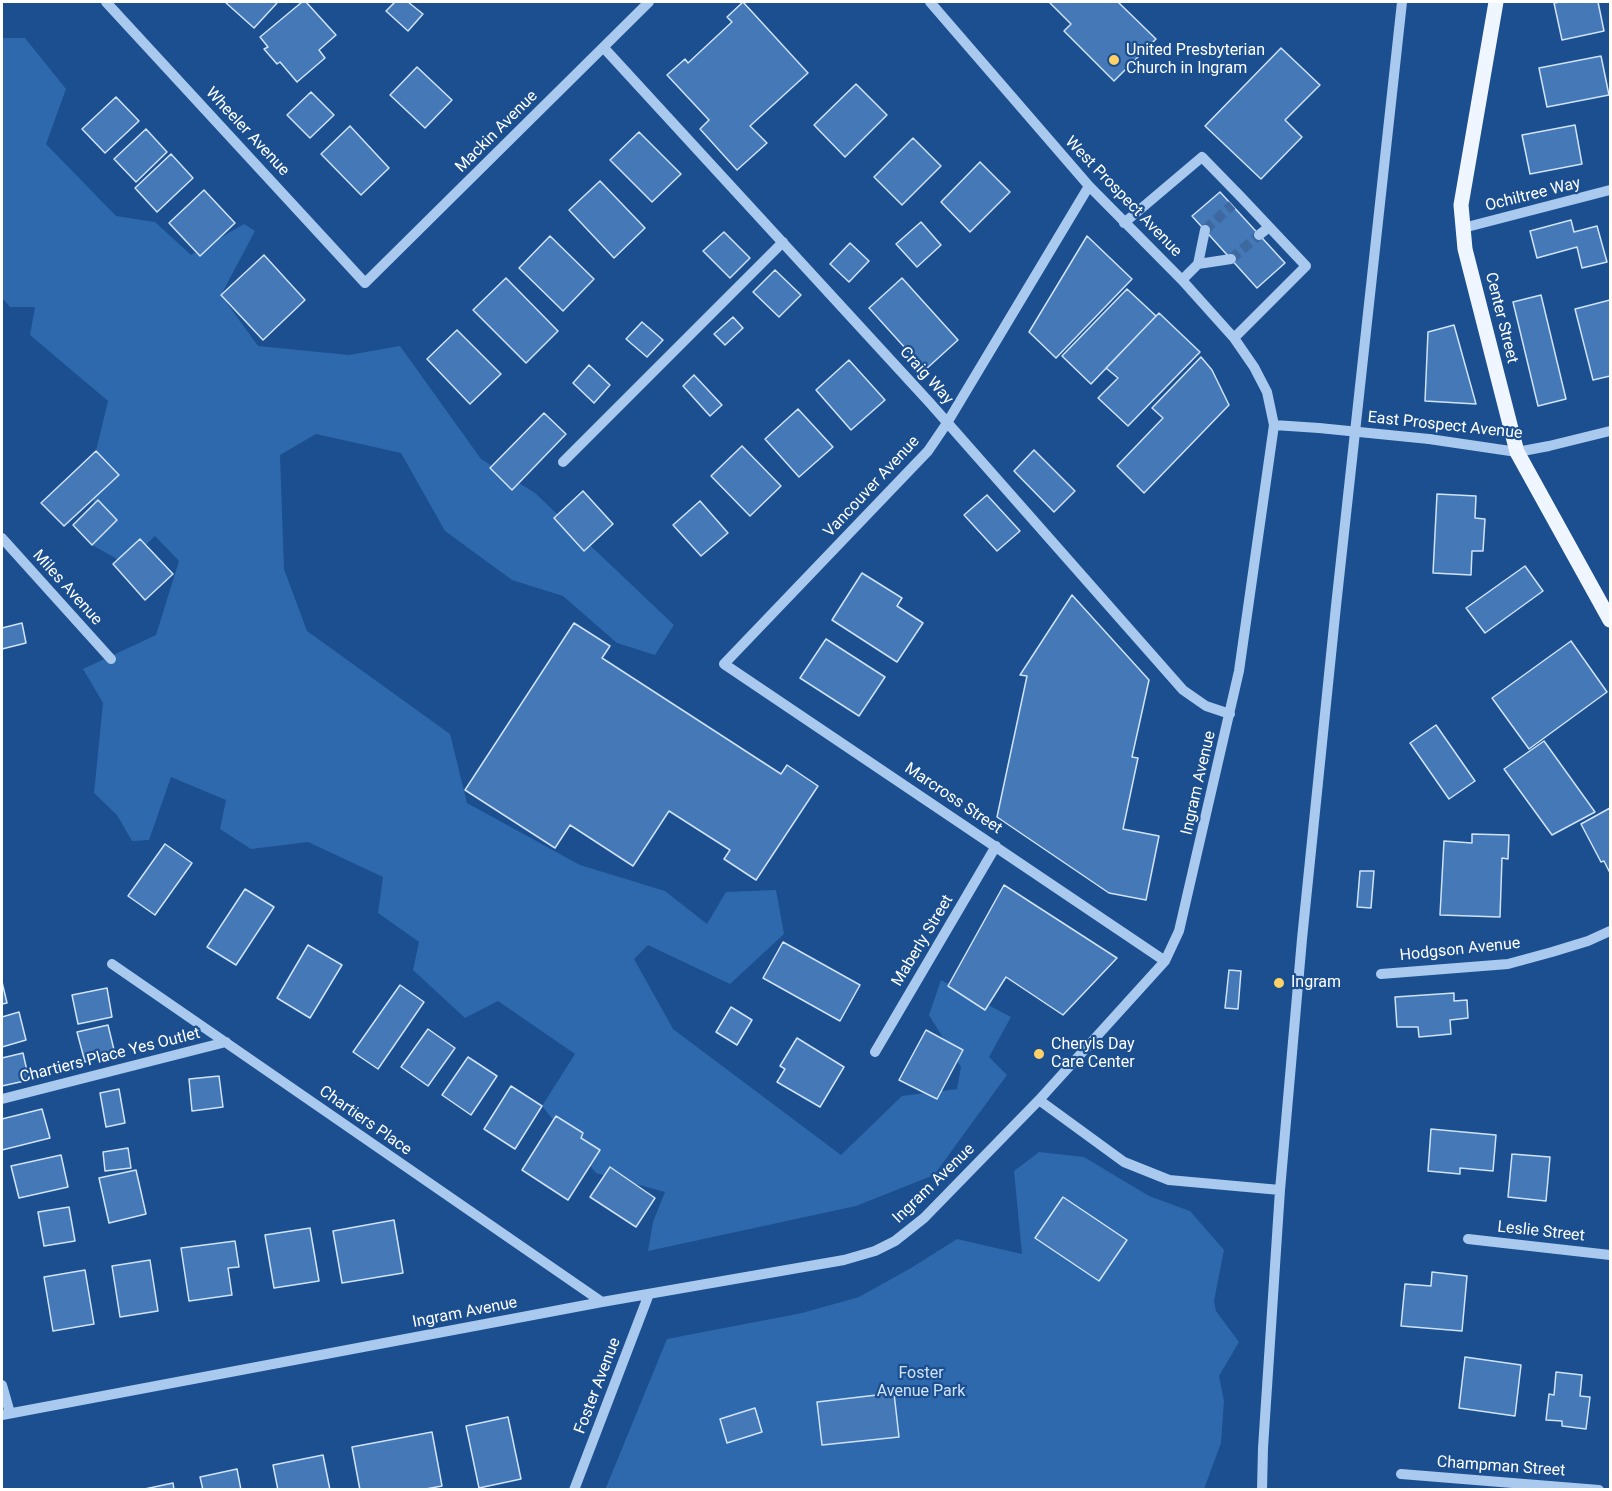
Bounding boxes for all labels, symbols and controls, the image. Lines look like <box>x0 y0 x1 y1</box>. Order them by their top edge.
place label: United Presbyterian Church in Ingram <box>1126 41 1265 79</box>
marker: United Presbyterian Church in Ingram <box>1107 53 1121 67</box>
street label: Wheeler Avenue <box>201 84 293 180</box>
street label: Mackin Avenue <box>452 87 542 177</box>
street label: West Prospect Avenue <box>1061 133 1185 261</box>
street label: Ochiltree Way <box>1483 174 1583 216</box>
street label: Center Street <box>1480 271 1522 365</box>
street label: Craig Way <box>895 343 957 409</box>
street label: East Prospect Avenue <box>1367 408 1523 444</box>
street label: Vancouver Avenue <box>820 432 924 542</box>
street label: Miles Avenue <box>28 546 106 630</box>
street label: Ingram Avenue <box>1178 729 1220 837</box>
street label: Marcross Street <box>901 759 1005 839</box>
street label: Maberly Street <box>888 892 958 990</box>
street label: Hodgson Avenue <box>1399 934 1521 966</box>
place label: Ingram <box>1291 973 1341 993</box>
marker: Ingram <box>1272 976 1286 990</box>
street label: Chartiers Place Yes Outlet <box>18 1024 202 1088</box>
place label: Cheryls Day Care Center <box>1051 1035 1135 1073</box>
marker: Cheryls Day Care Center <box>1032 1047 1046 1061</box>
street label: Chartiers Place <box>315 1082 415 1160</box>
street label: Ingram Avenue <box>889 1140 979 1228</box>
street label: Leslie Street <box>1496 1218 1586 1246</box>
street label: Ingram Avenue <box>411 1293 519 1333</box>
street label: Foster Avenue <box>571 1335 625 1437</box>
park label: Foster Avenue Park <box>877 1364 965 1402</box>
street label: Champman Street <box>1436 1453 1566 1481</box>

